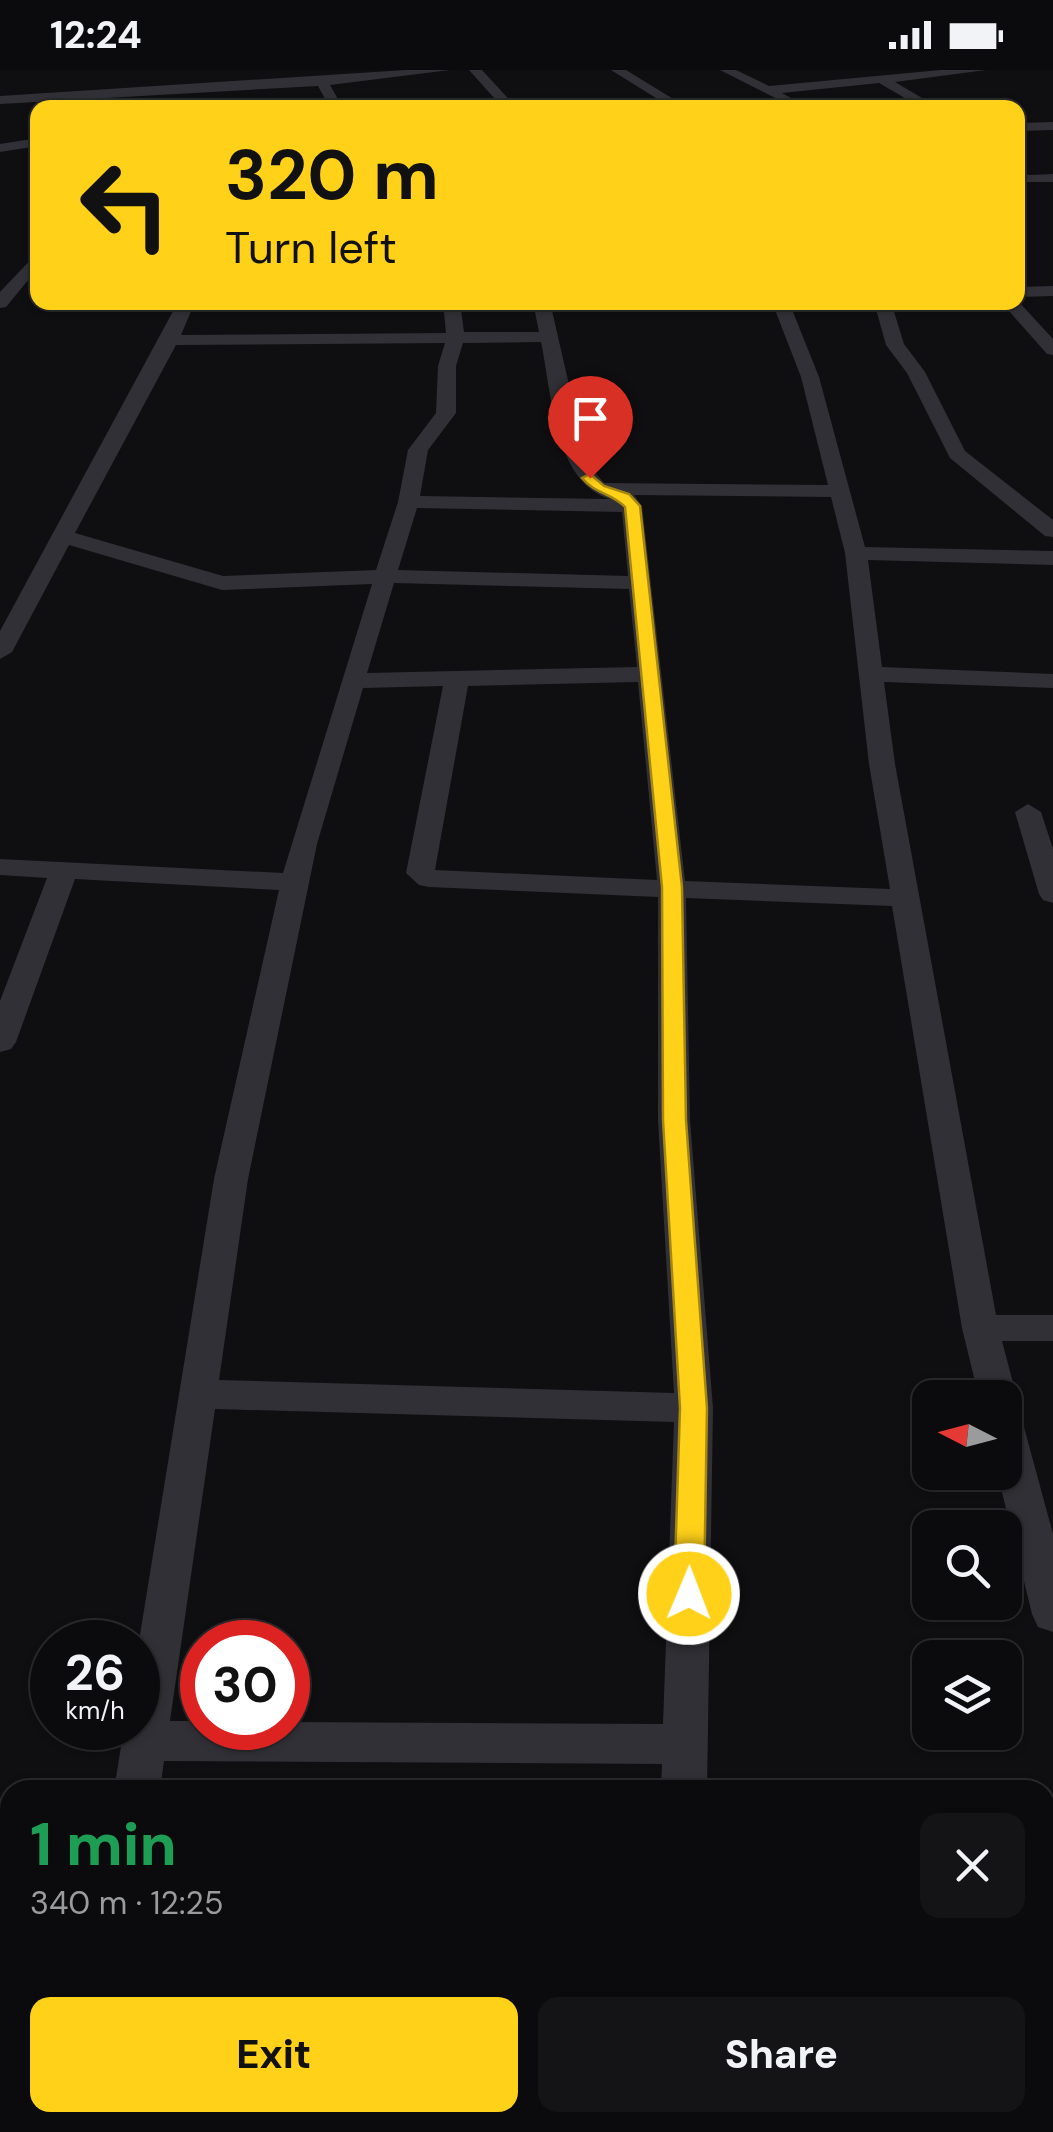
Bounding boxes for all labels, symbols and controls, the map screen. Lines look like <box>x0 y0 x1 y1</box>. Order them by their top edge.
text: 12:24 <box>50 10 142 60</box>
text: 320 m <box>225 130 439 221</box>
icon: left <box>60 140 190 270</box>
text: Turn left <box>225 218 397 277</box>
pin <box>548 376 633 479</box>
icon: arrive <box>563 391 618 446</box>
north arrow <box>912 1380 1022 1490</box>
map controls <box>912 1380 1022 1750</box>
button: search <box>912 1510 1022 1620</box>
position arrow <box>637 1542 741 1646</box>
speed limit sign: 30 <box>180 1620 310 1750</box>
text: 26 <box>65 1640 125 1706</box>
button: layers <box>912 1640 1022 1750</box>
text: km/h <box>65 1694 125 1727</box>
text: 1 min <box>30 1805 177 1884</box>
button: close <box>920 1813 1025 1918</box>
text: 340 m · 12:25 <box>30 1882 223 1924</box>
button: Exit <box>30 1997 518 2112</box>
button: Share <box>538 1997 1025 2112</box>

